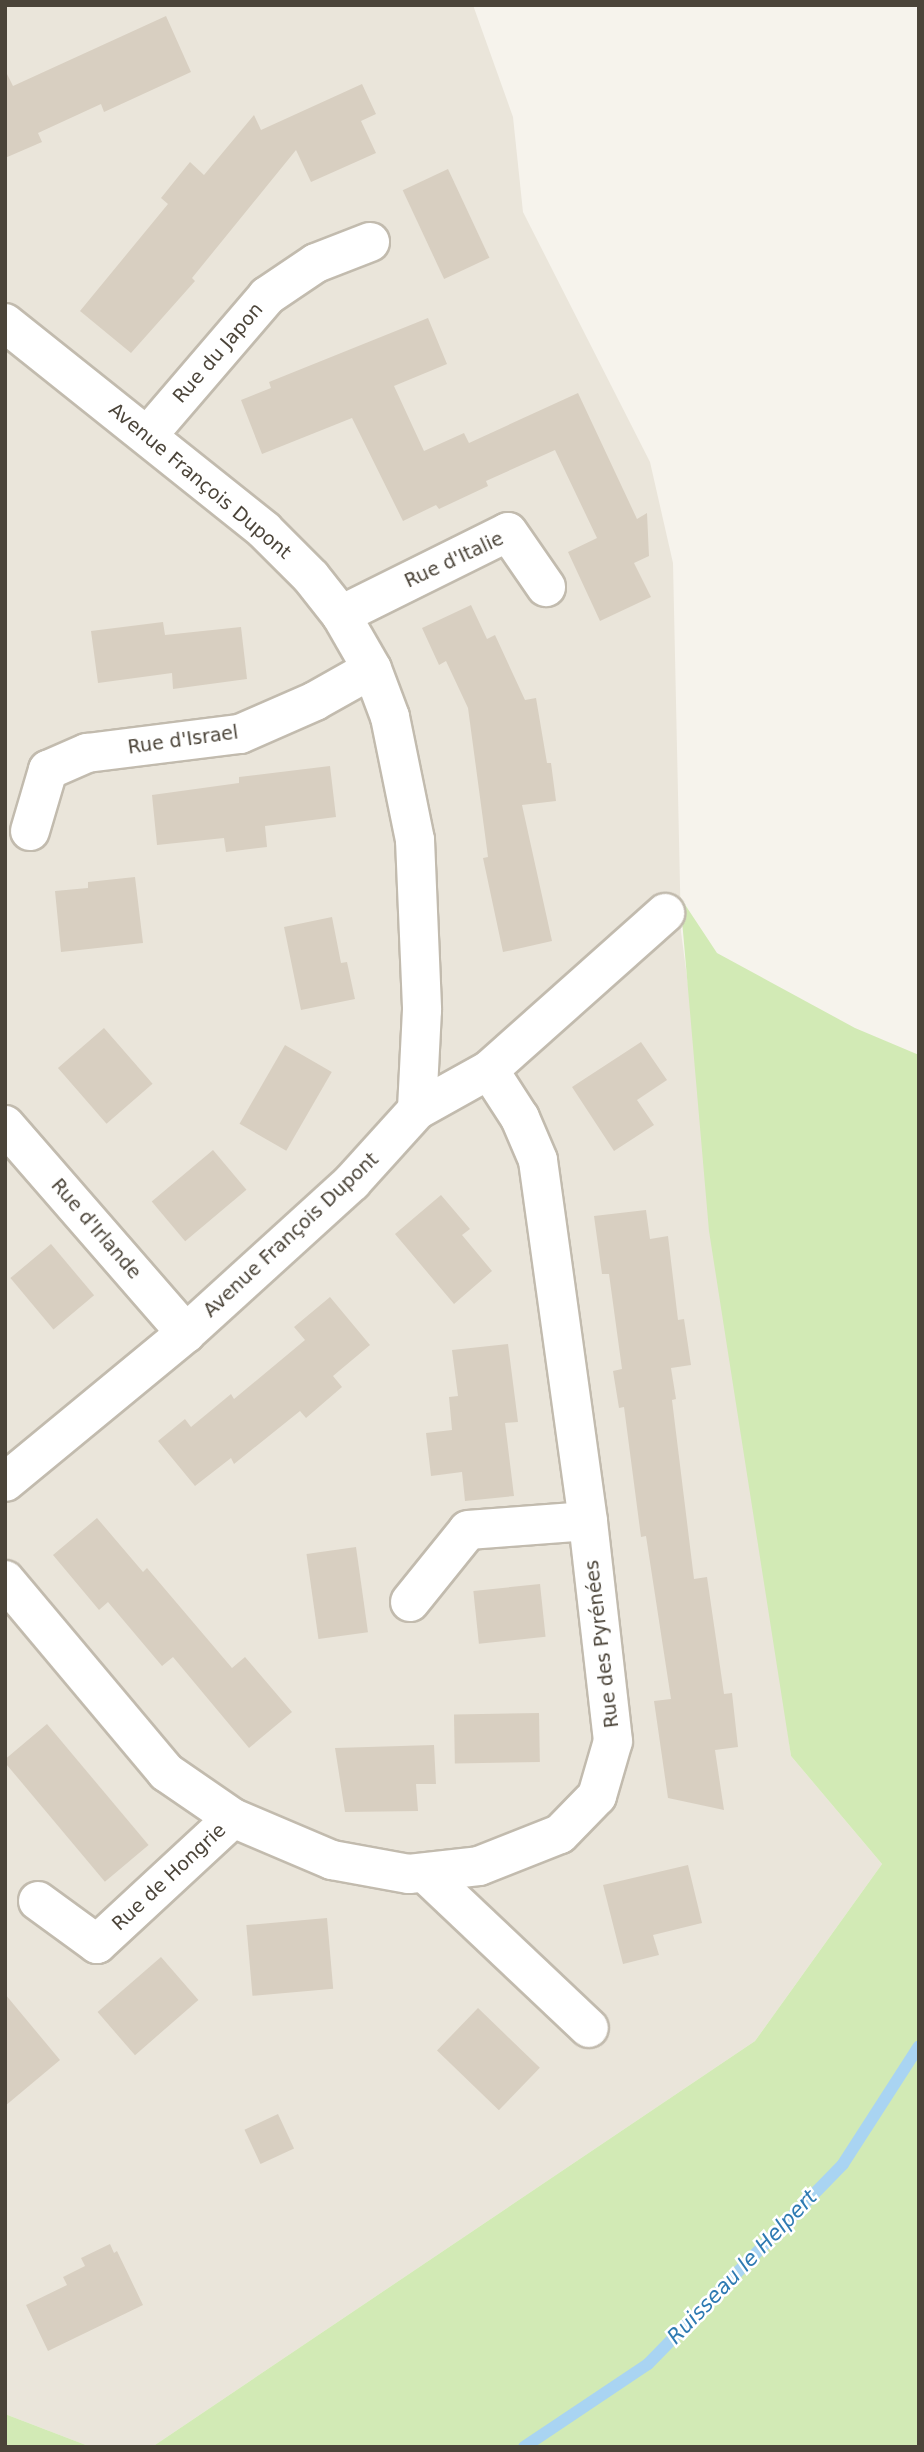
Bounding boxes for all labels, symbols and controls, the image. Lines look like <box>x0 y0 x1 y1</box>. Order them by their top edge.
street label: Rue du Japon <box>168 298 268 408</box>
street label: Avenue François Dupont <box>104 398 296 564</box>
street label: Rue d'Italie <box>401 527 507 593</box>
street label: Rue d'Israel <box>126 721 240 759</box>
street label: Avenue François Dupont <box>199 1148 383 1322</box>
street label: Rue d'Irlande <box>46 1174 146 1284</box>
street label: Rue des Pyrénées <box>580 1559 624 1729</box>
street label: Rue de Hongrie <box>108 1819 230 1935</box>
water label: Ruisseau le Helpert <box>662 2185 822 2349</box>

